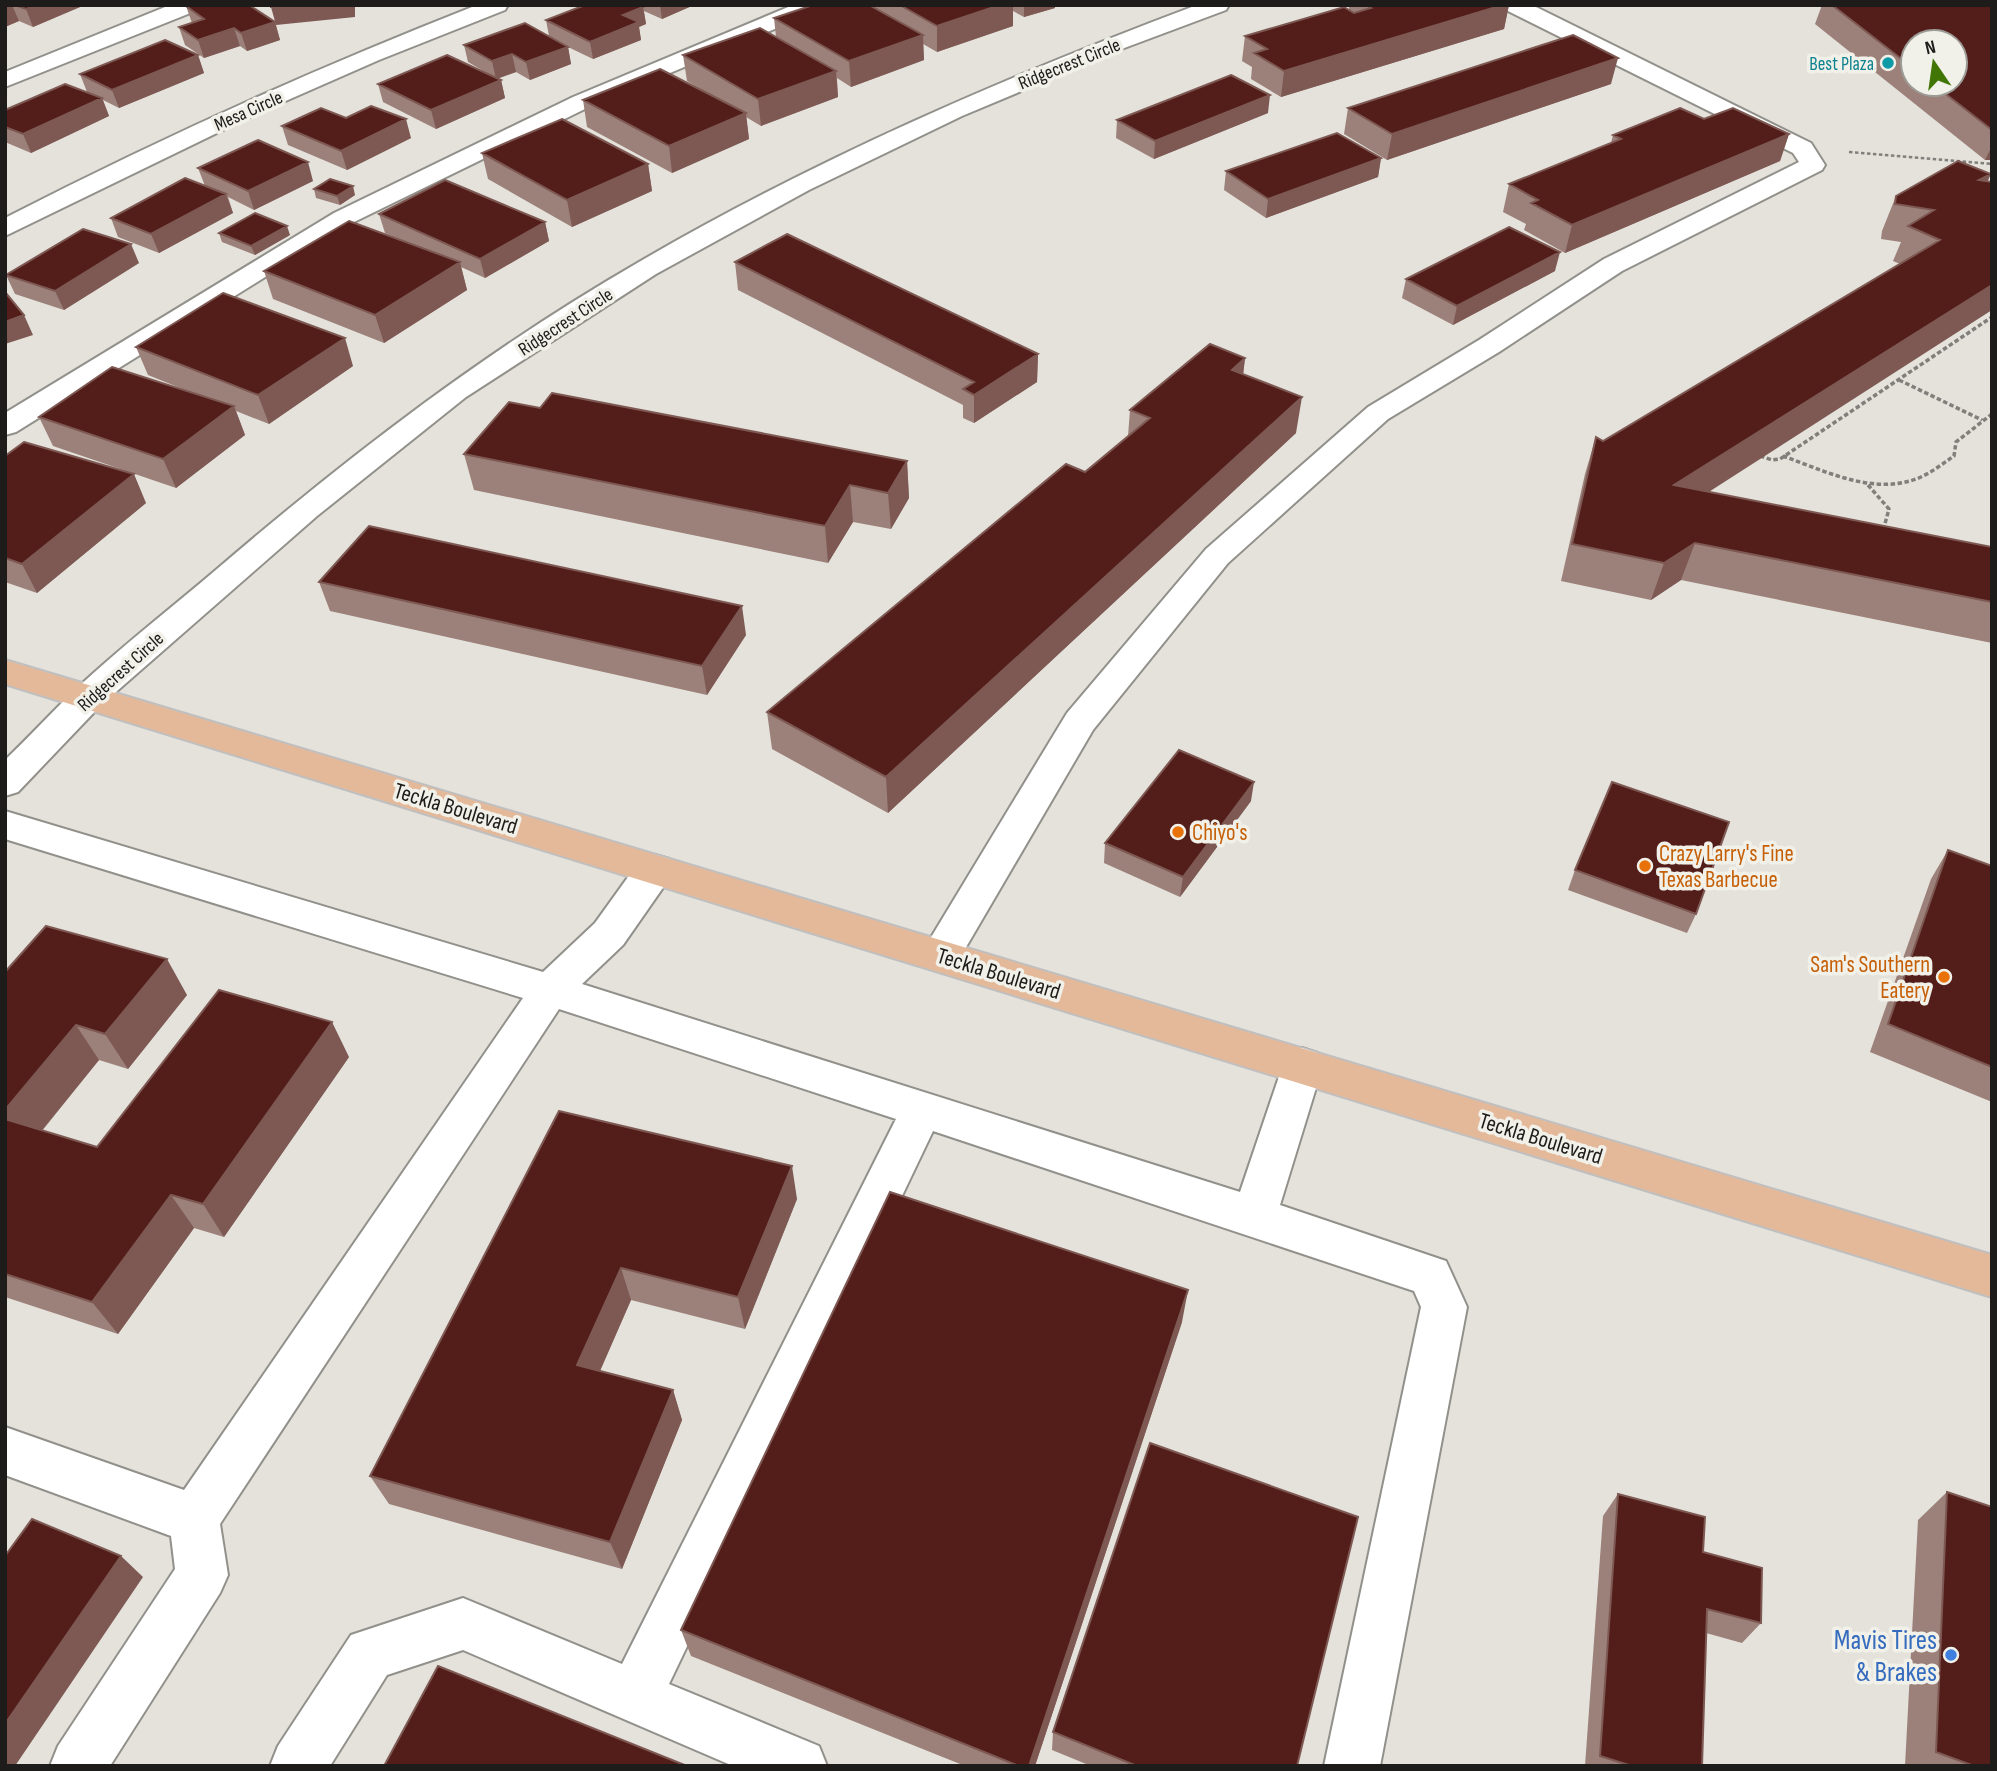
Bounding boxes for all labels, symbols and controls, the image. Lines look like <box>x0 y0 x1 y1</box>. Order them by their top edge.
north arrow <box>1899 28 1969 98</box>
street label: Ridgecrest Circle <box>1015 34 1124 95</box>
text: N <box>1923 36 1938 60</box>
place label: Best Plaza <box>1809 53 1874 76</box>
marker: Best Plaza <box>1880 55 1896 71</box>
street label: Mesa Circle <box>211 86 286 137</box>
street label: Ridgecrest Circle <box>514 283 617 361</box>
street label: Ridgecrest Circle <box>73 627 169 717</box>
street label: Teckla Boulevard <box>390 777 521 841</box>
place label: Chiyo's <box>1192 819 1247 847</box>
marker: Chiyo's <box>1170 824 1186 840</box>
place label: Crazy Larry's Fine Texas Barbecue <box>1659 840 1794 894</box>
marker: Crazy Larry's Fine Texas Barbecue <box>1637 858 1653 874</box>
street label: Teckla Boulevard <box>933 942 1064 1006</box>
place label: Sam's Southern Eatery <box>1810 951 1930 1005</box>
marker: Sam's Southern Eatery <box>1936 969 1952 985</box>
street label: Teckla Boulevard <box>1475 1107 1606 1171</box>
place label: Mavis Tires & Brakes <box>1834 1624 1937 1689</box>
marker: Mavis Tires & Brakes <box>1943 1647 1959 1663</box>

